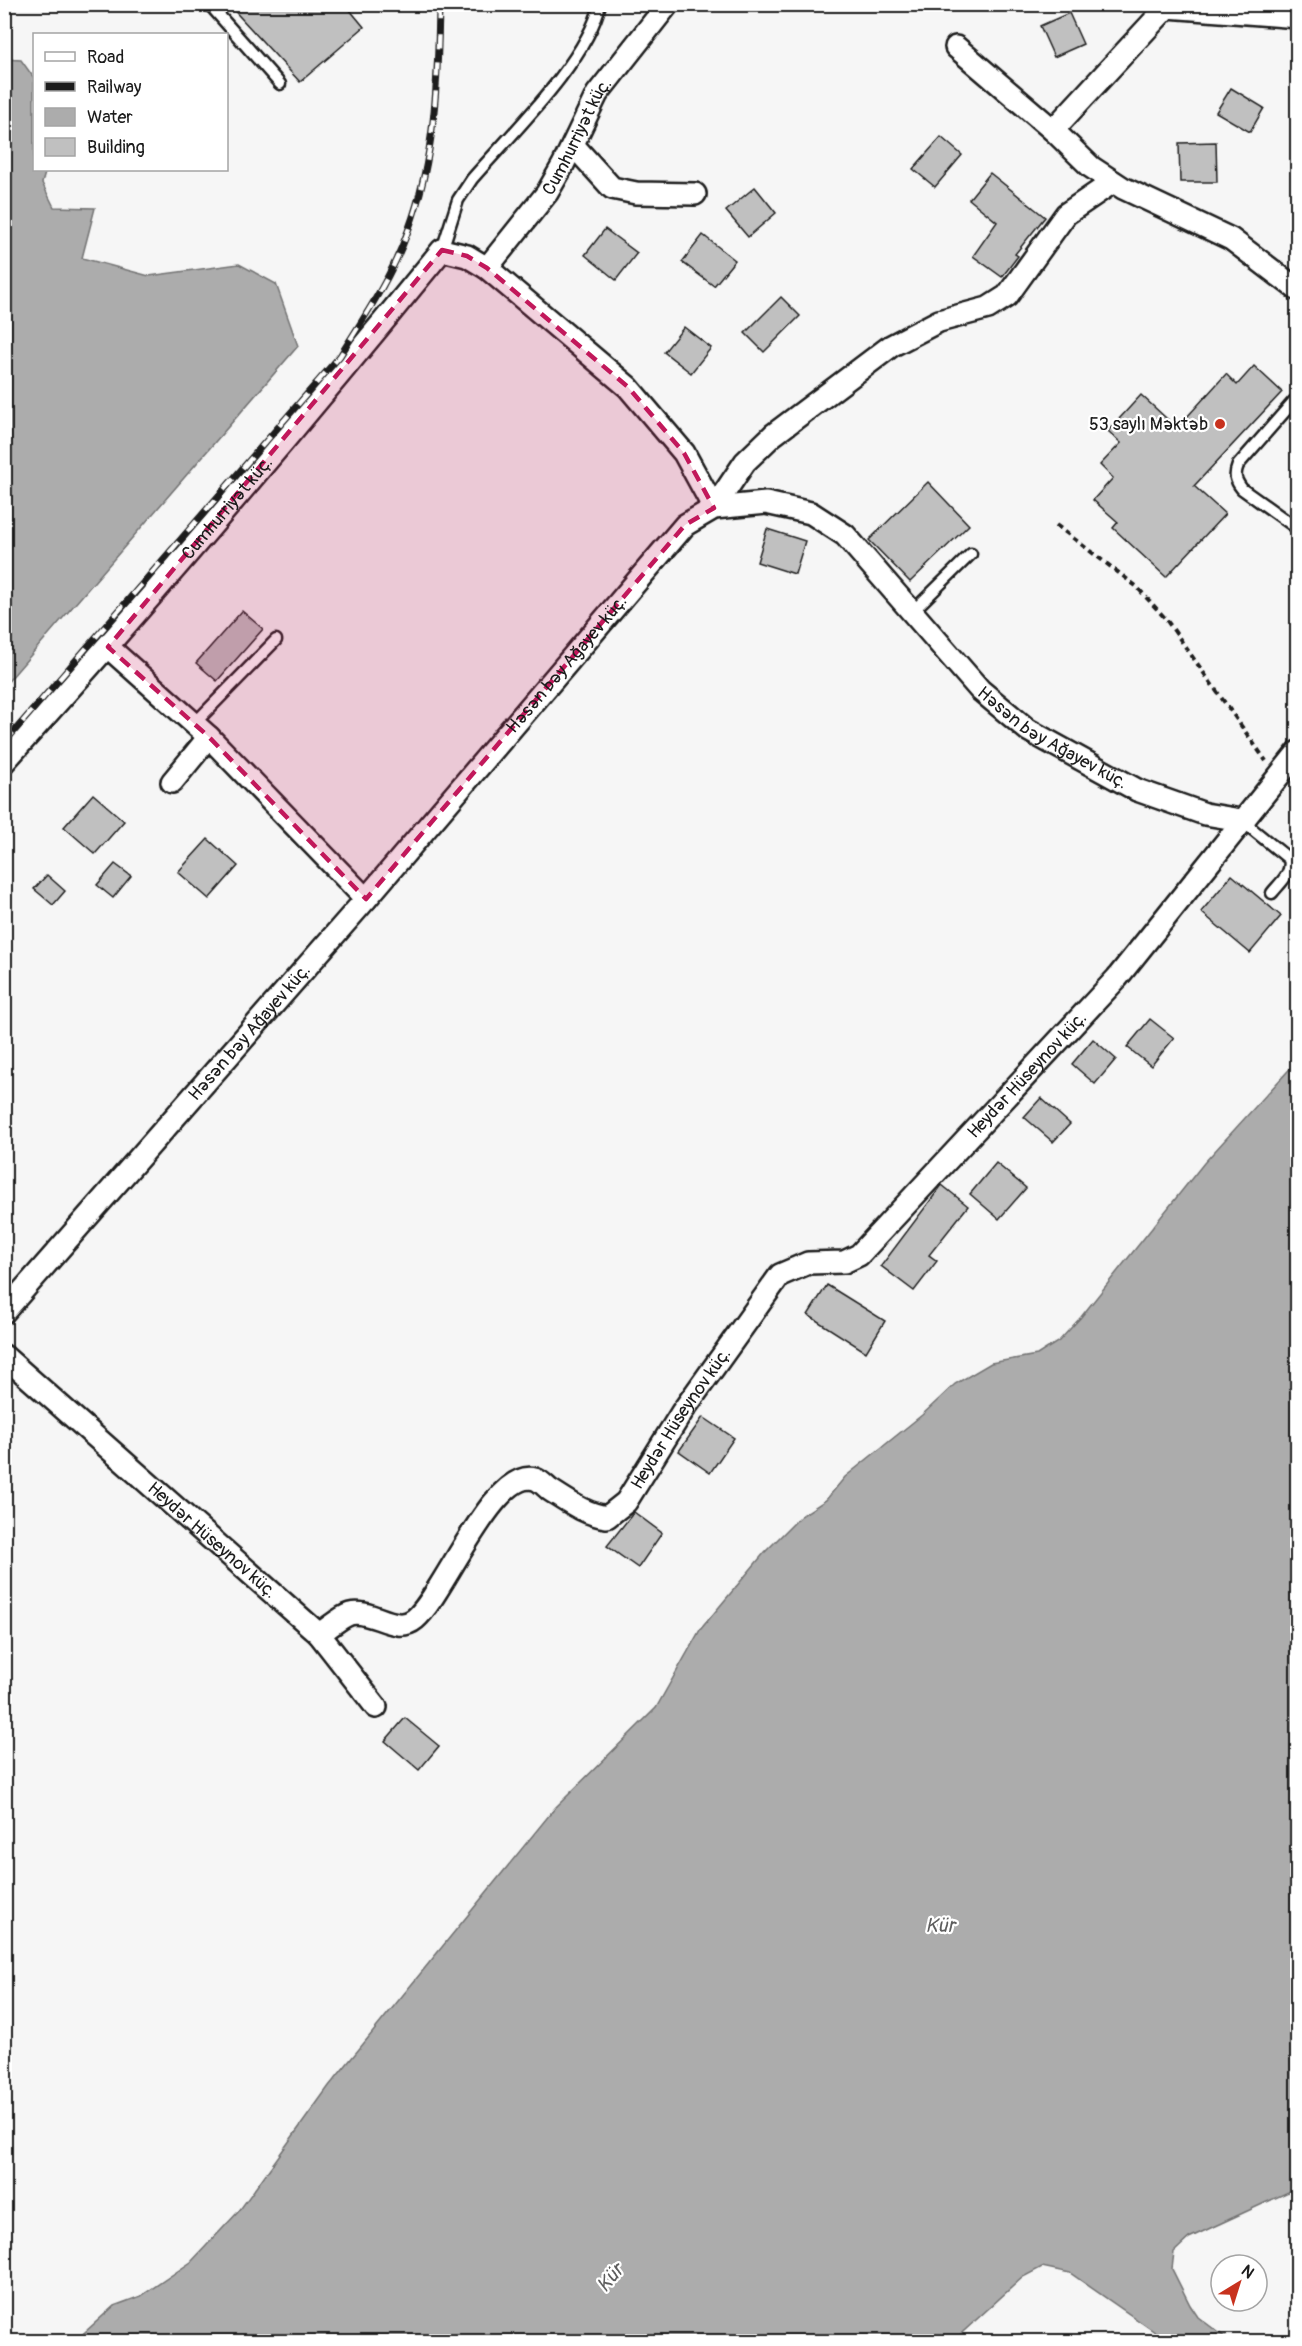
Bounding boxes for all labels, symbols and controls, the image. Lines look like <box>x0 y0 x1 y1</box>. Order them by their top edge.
legend <box>33 33 228 171</box>
text: Road <box>87 46 124 69</box>
street label: Cumhurriyət küç. <box>537 73 617 199</box>
text: Railway <box>87 76 142 99</box>
text: Water <box>87 106 133 129</box>
text: Building <box>87 136 145 159</box>
place label: 53 saylı Məktəb <box>1089 413 1208 436</box>
marker: 53 saylı Məktəb <box>1213 417 1227 431</box>
street label: Cumhurriyət küç. <box>176 451 277 564</box>
street label: Həsən bəy Ağayev küç. <box>501 590 632 738</box>
street label: Həsən bəy Ağayev küç. <box>973 681 1132 794</box>
street label: Həsən bəy Ağayev küç. <box>183 959 315 1105</box>
street label: Heydər Hüseynov küç. <box>962 1007 1091 1143</box>
street label: Heydər Hüseynov küç. <box>625 1343 736 1493</box>
street label: Heydər Hüseynov küç. <box>143 1477 282 1603</box>
water label: Kür <box>925 1913 958 1938</box>
north arrow <box>1209 2253 1269 2313</box>
water label: Kür <box>591 2256 631 2297</box>
text: N <box>1237 2261 1258 2283</box>

